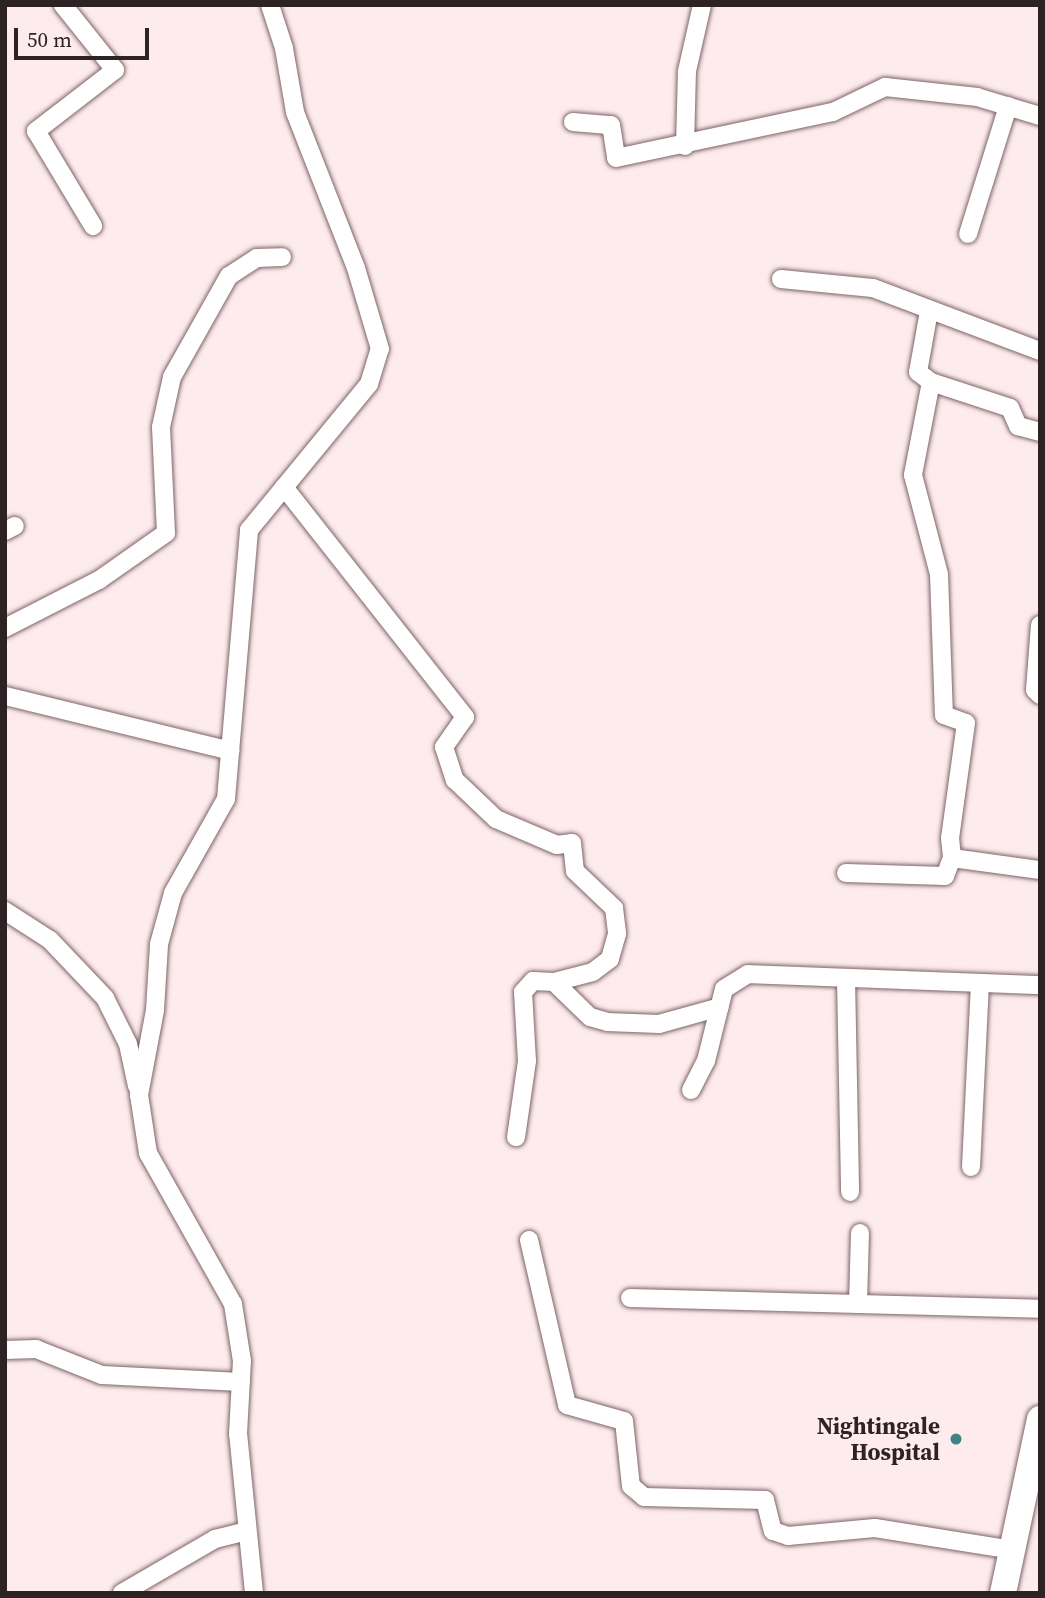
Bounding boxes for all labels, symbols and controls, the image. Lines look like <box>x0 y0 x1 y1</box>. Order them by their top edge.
scale bar <box>18 14 152 58</box>
text: 50 m <box>27 25 72 54</box>
place label: Nightingale Hospital <box>817 1412 940 1466</box>
marker: Nightingale Hospital <box>946 1429 966 1449</box>

